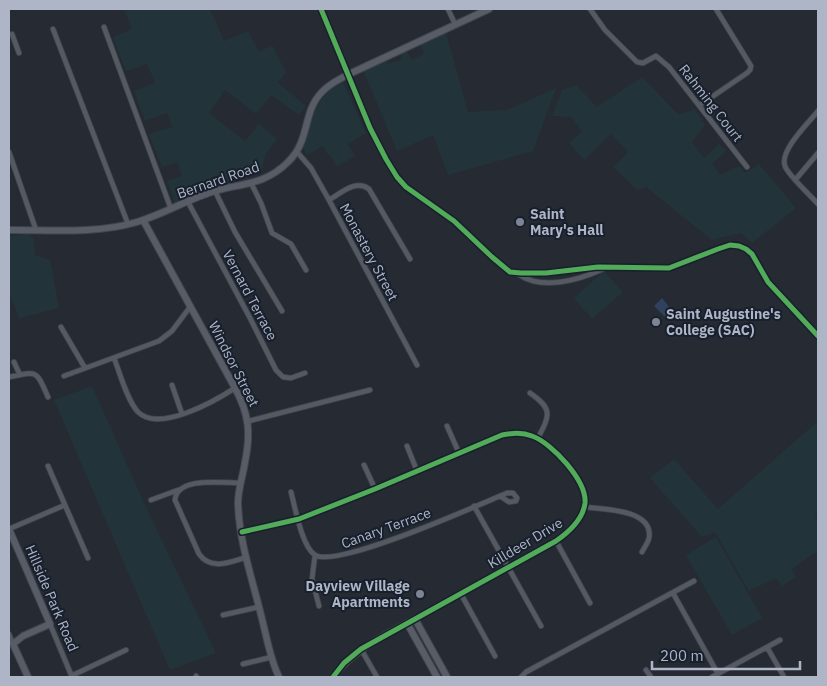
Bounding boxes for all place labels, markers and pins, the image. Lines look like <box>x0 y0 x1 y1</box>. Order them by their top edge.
place label: Saint Mary's Hall <box>530 205 604 239</box>
marker: Saint Mary's Hall <box>514 216 526 228</box>
place label: Saint Augustine's College (SAC) <box>666 305 781 339</box>
marker: Saint Augustine's College (SAC) <box>650 316 662 328</box>
place label: Dayview Village Apartments <box>306 577 410 611</box>
marker: Dayview Village Apartments <box>414 588 426 600</box>

